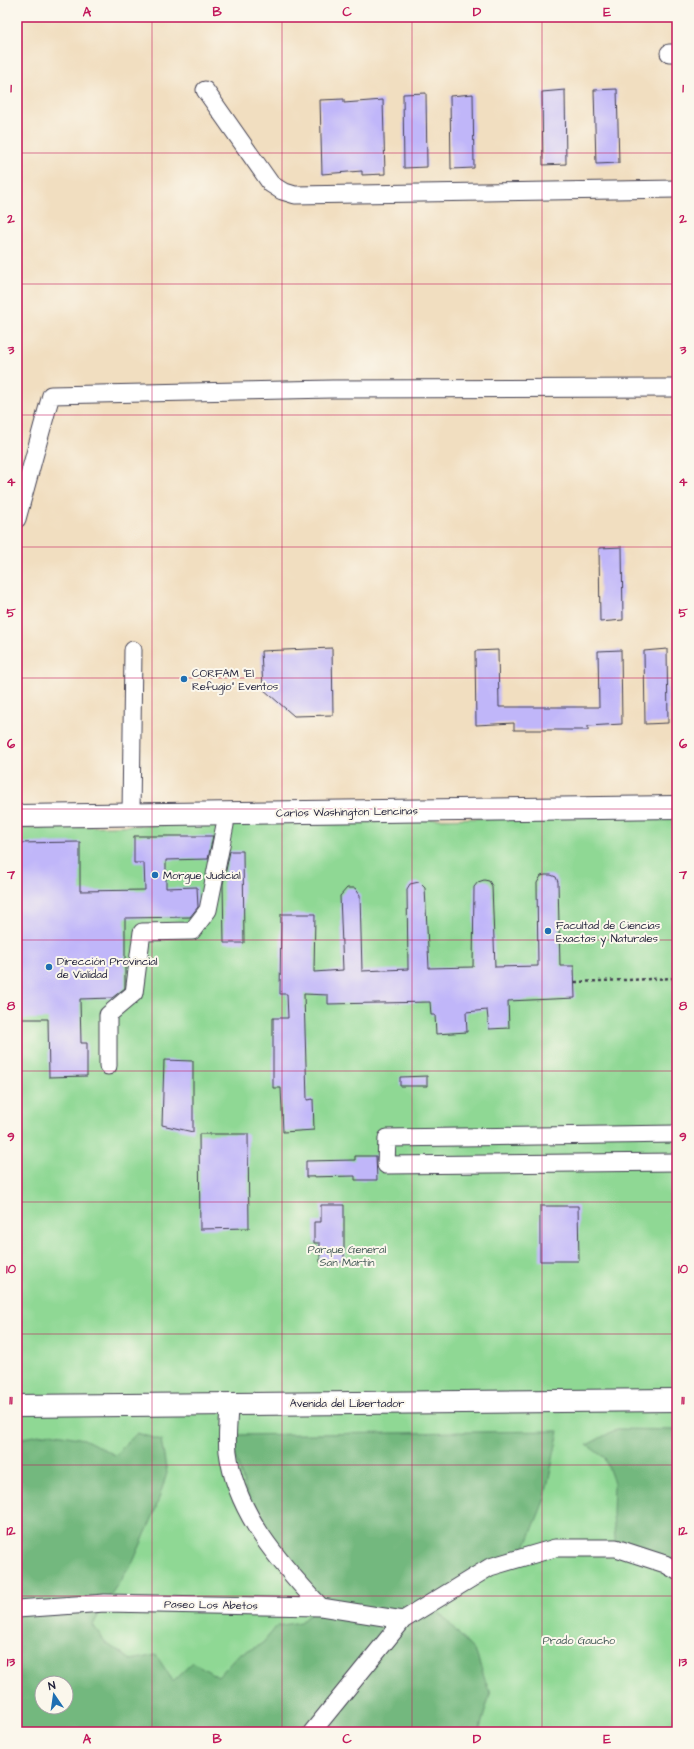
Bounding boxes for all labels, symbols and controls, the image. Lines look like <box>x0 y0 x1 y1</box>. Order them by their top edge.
text: A <box>83 3 92 21</box>
text: B <box>212 3 222 21</box>
text: C <box>342 3 352 21</box>
text: D <box>473 3 482 21</box>
text: E <box>603 3 611 21</box>
text: 1 <box>10 79 12 97</box>
text: 1 <box>682 79 684 97</box>
text: 2 <box>6 210 15 228</box>
text: 2 <box>678 210 687 228</box>
text: 3 <box>7 341 15 359</box>
text: 3 <box>679 341 687 359</box>
text: 4 <box>7 473 16 491</box>
text: 4 <box>679 473 688 491</box>
text: 5 <box>6 604 16 622</box>
text: 5 <box>678 604 688 622</box>
place label: CORFAM "El Refugio" Eventos <box>192 666 279 695</box>
marker: CORFAM "El Refugio" Eventos <box>179 674 189 684</box>
text: 6 <box>7 735 16 753</box>
text: 6 <box>679 735 688 753</box>
street label: Carlos Washington Lencinas <box>276 803 419 822</box>
text: 7 <box>6 866 16 884</box>
text: 7 <box>678 866 688 884</box>
place label: Morgue Judicial <box>163 868 241 884</box>
marker: Morgue Judicial <box>150 870 160 880</box>
place label: Facultad de Ciencias Exactas y Naturales <box>556 918 661 947</box>
marker: Facultad de Ciencias Exactas y Naturales <box>543 926 553 936</box>
place label: Dirección Provincial de Vialidad <box>57 954 158 982</box>
marker: Dirección Provincial de Vialidad <box>44 962 54 972</box>
text: 8 <box>7 997 16 1015</box>
text: 8 <box>679 997 688 1015</box>
text: 9 <box>7 1128 15 1146</box>
text: 9 <box>679 1128 687 1146</box>
park label: Parque General San Martín <box>308 1242 387 1270</box>
text: 10 <box>6 1260 17 1278</box>
text: 10 <box>678 1260 689 1278</box>
text: 11 <box>9 1391 13 1409</box>
text: 11 <box>681 1391 685 1409</box>
street label: Avenida del Libertador <box>290 1396 404 1411</box>
text: 12 <box>6 1522 16 1540</box>
text: 12 <box>678 1522 688 1540</box>
street label: Paseo Los Abetos <box>164 1597 258 1613</box>
park label: Prado Gaucho <box>543 1633 616 1648</box>
text: 13 <box>7 1653 16 1671</box>
text: 13 <box>679 1653 688 1671</box>
north arrow <box>34 1675 74 1715</box>
text: N <box>47 1678 57 1694</box>
text: A <box>83 1730 92 1748</box>
text: B <box>212 1730 222 1748</box>
text: C <box>342 1730 352 1748</box>
text: D <box>473 1730 482 1748</box>
text: E <box>603 1730 611 1748</box>

